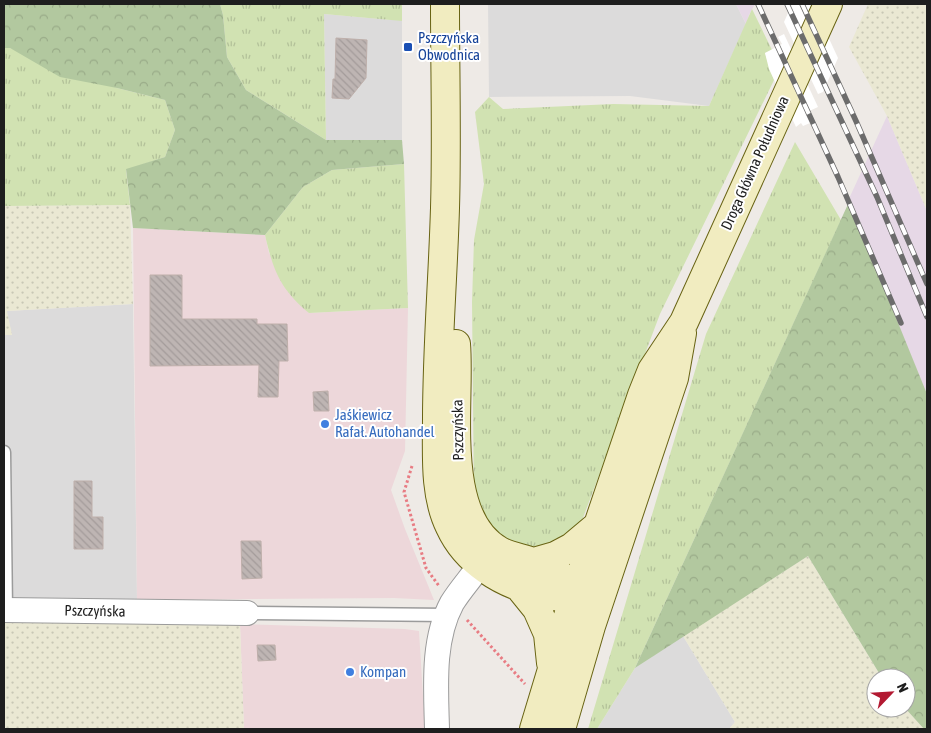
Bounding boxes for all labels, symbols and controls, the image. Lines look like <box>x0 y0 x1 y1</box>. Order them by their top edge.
place label: Pszczyńska Obwodnica <box>418 29 480 63</box>
marker: Pszczyńska Obwodnica <box>402 41 414 53</box>
street label: Droga Główna Południowa <box>717 93 792 232</box>
street label: Pszczyńska <box>448 399 467 461</box>
place label: Jaśkiewicz Rafał. Autohandel <box>335 406 435 440</box>
marker: Jaśkiewicz Rafał. Autohandel <box>319 418 331 430</box>
street label: Pszczyńska <box>64 601 126 620</box>
place label: Kompan <box>360 663 406 680</box>
marker: Kompan <box>344 666 356 678</box>
north arrow <box>866 668 916 718</box>
text: N <box>894 680 912 695</box>

